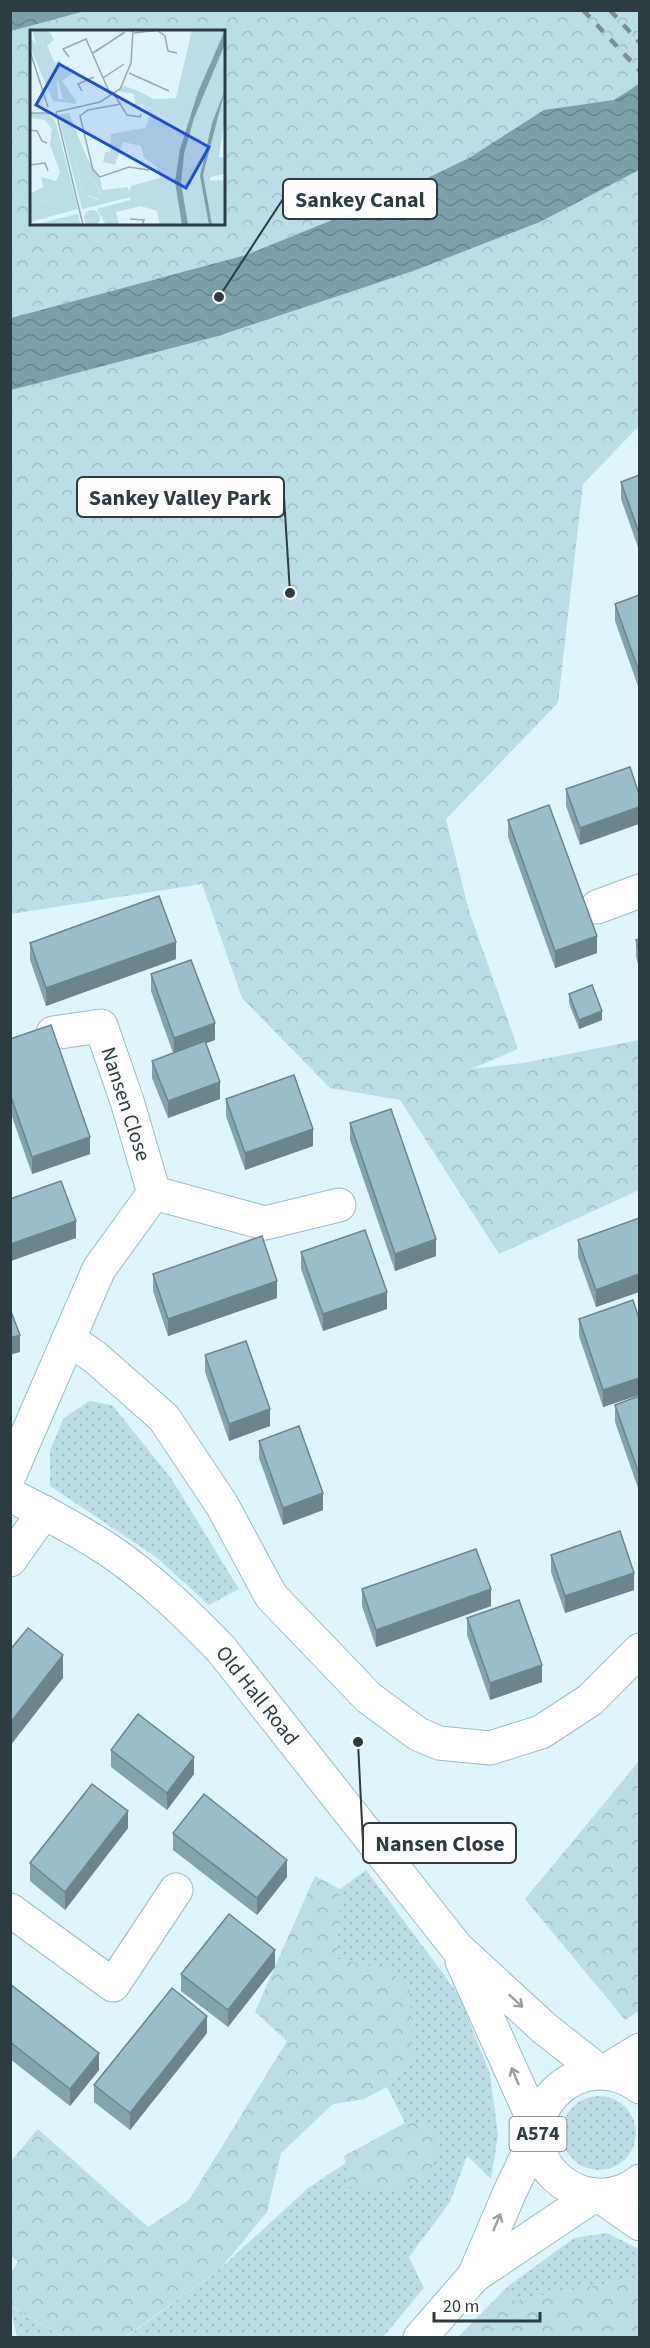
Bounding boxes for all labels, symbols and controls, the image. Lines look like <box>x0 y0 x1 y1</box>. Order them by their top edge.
inset map <box>30 30 225 225</box>
callout: Sankey Canal <box>283 179 437 219</box>
text: Sankey Canal <box>295 184 426 216</box>
callout: Sankey Valley Park <box>77 477 284 517</box>
text: Sankey Valley Park <box>89 482 271 514</box>
street label: Nansen Close <box>93 1043 159 1165</box>
street label: Old Hall Road <box>209 1639 306 1752</box>
callout: Nansen Close <box>363 1823 516 1863</box>
text: Nansen Close <box>375 1828 505 1860</box>
one-way arrow <box>508 1994 523 2008</box>
one-way arrow <box>509 2068 520 2086</box>
road number: A574 <box>510 2117 566 2151</box>
one-way arrow <box>492 2213 503 2232</box>
scale bar <box>434 2285 540 2323</box>
text: 20 m <box>443 2294 479 2319</box>

